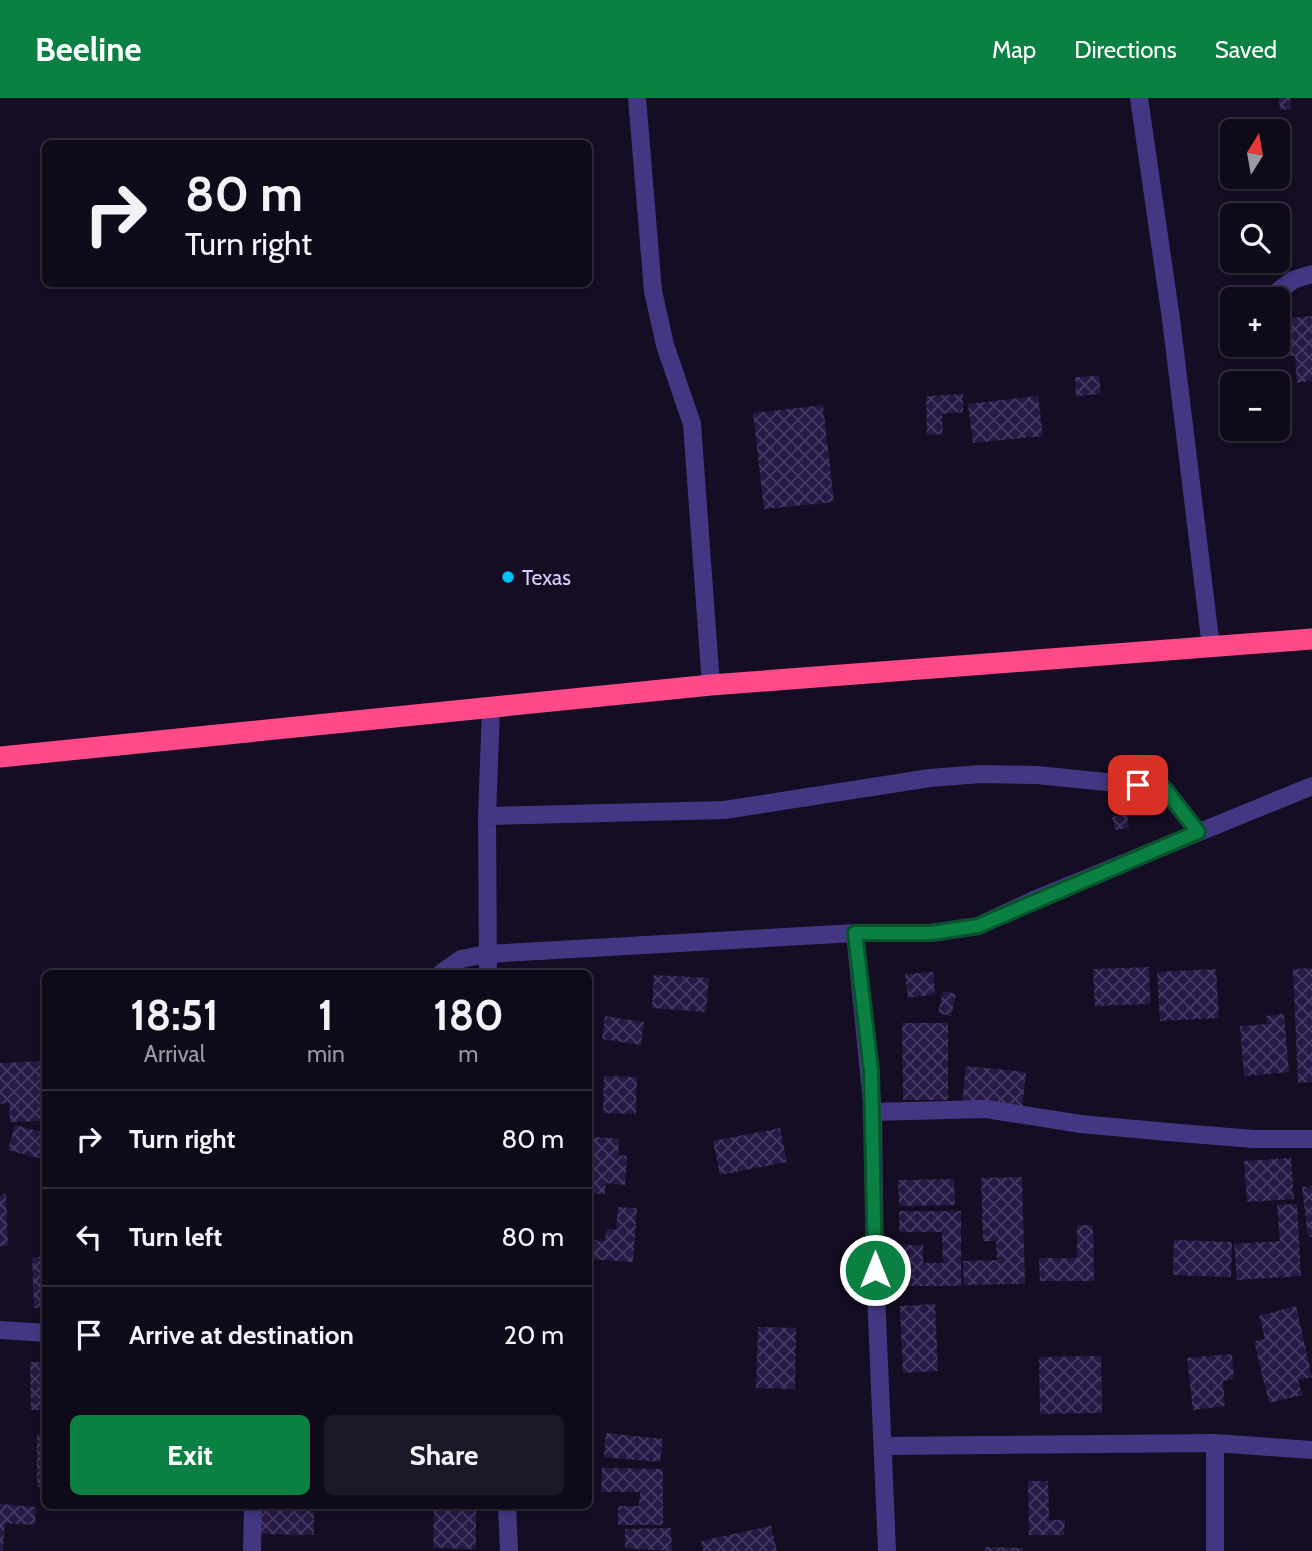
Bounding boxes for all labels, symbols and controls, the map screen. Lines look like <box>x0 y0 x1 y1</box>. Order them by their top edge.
text: Beeline <box>35 29 141 69</box>
text: Map <box>992 35 1036 64</box>
text: Directions <box>1074 35 1177 64</box>
text: Saved <box>1215 35 1277 64</box>
north arrow <box>1220 119 1290 189</box>
map controls <box>1220 119 1290 441</box>
text: 80 m <box>185 164 303 223</box>
icon: right <box>70 168 161 259</box>
button: search <box>1220 203 1290 273</box>
text: Turn right <box>185 224 312 263</box>
button: + <box>1220 287 1290 357</box>
button: − <box>1220 371 1290 441</box>
place label: Texas <box>522 565 571 590</box>
marker: Texas <box>500 569 516 585</box>
pin <box>1108 755 1168 815</box>
icon: arrive <box>1119 766 1157 804</box>
text: 18:51 <box>130 989 219 1041</box>
text: 1 <box>318 989 334 1041</box>
text: 180 <box>433 989 504 1041</box>
text: Arrival <box>144 1040 205 1068</box>
text: min <box>307 1040 345 1068</box>
text: m <box>458 1040 478 1068</box>
icon: right <box>70 1120 108 1158</box>
text: Turn right <box>129 1123 235 1155</box>
text: 80 m <box>501 1123 564 1155</box>
icon: left <box>70 1218 108 1256</box>
text: Turn left <box>129 1221 222 1253</box>
text: 80 m <box>501 1221 564 1253</box>
position arrow <box>838 1233 912 1307</box>
icon: arrive <box>70 1316 108 1354</box>
text: Arrive at destination <box>129 1319 354 1351</box>
text: 20 m <box>504 1319 564 1351</box>
button: Exit <box>70 1415 310 1495</box>
button: Share <box>324 1415 564 1495</box>

